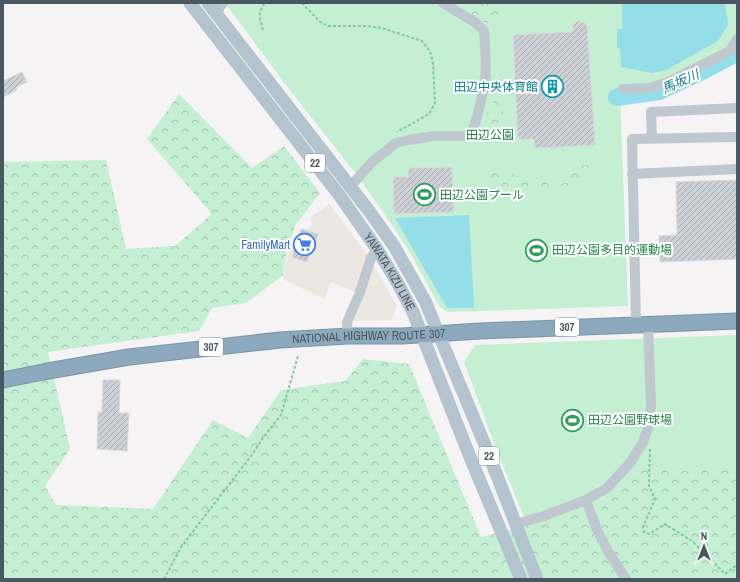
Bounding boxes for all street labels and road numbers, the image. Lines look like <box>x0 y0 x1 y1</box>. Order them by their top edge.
road number: 22 <box>305 154 325 172</box>
street label: YAWATA KIZU LINE <box>360 230 419 313</box>
road number: 307 <box>555 318 579 336</box>
street label: NATIONAL HIGHWAY ROUTE 307 <box>292 325 446 347</box>
road number: 307 <box>199 338 223 356</box>
road number: 22 <box>479 447 499 465</box>

